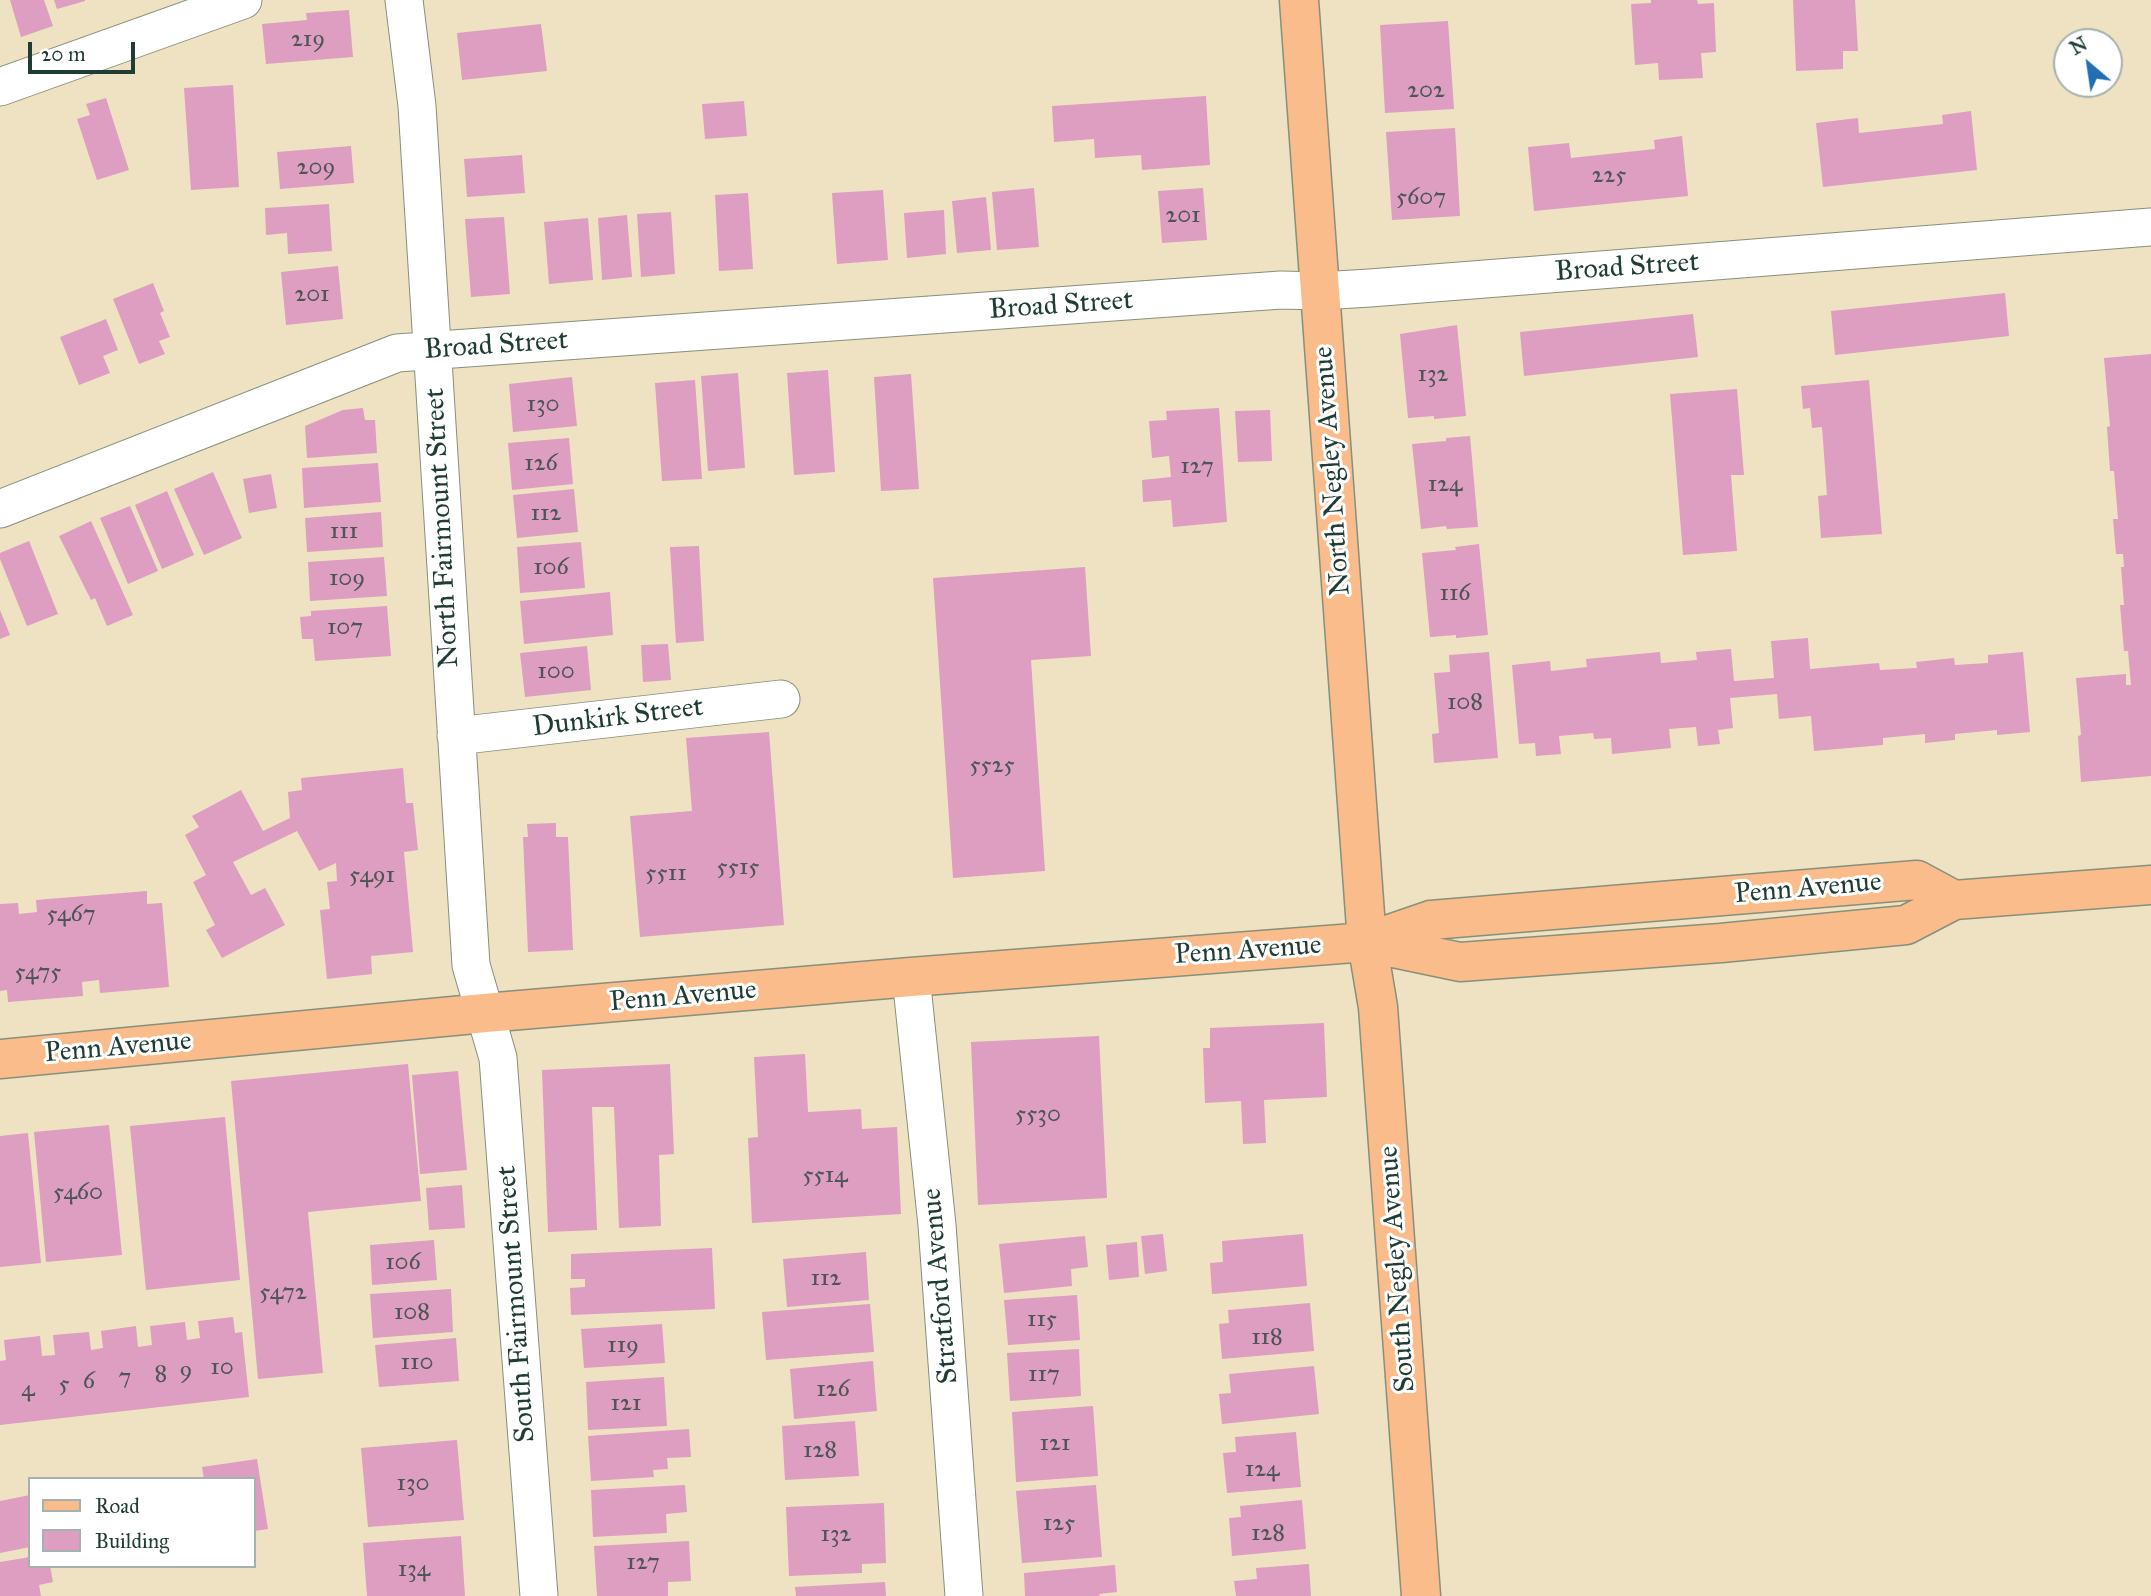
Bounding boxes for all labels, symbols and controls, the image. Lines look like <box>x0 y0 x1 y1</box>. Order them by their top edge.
house number: 219 <box>291 26 325 54</box>
scale bar <box>32 28 138 72</box>
north arrow <box>2053 28 2123 98</box>
text: N <box>2066 32 2091 60</box>
text: 20 m <box>41 41 86 67</box>
house number: 202 <box>1407 77 1445 105</box>
house number: 209 <box>297 154 335 182</box>
house number: 225 <box>1592 162 1626 190</box>
house number: 5607 <box>1396 184 1446 212</box>
house number: 201 <box>1165 202 1201 230</box>
street label: Broad Street <box>1554 246 1700 290</box>
house number: 201 <box>294 281 330 309</box>
street label: Broad Street <box>988 284 1134 328</box>
street label: Broad Street <box>423 324 569 368</box>
street label: North Negley Avenue <box>1308 345 1358 597</box>
house number: 132 <box>1418 361 1448 389</box>
street label: North Fairmount Street <box>419 387 467 669</box>
house number: 130 <box>526 391 560 419</box>
house number: 126 <box>524 450 558 478</box>
house number: 127 <box>1180 453 1214 481</box>
house number: 124 <box>1428 471 1462 499</box>
house number: 112 <box>531 500 561 528</box>
house number: 111 <box>330 518 358 546</box>
house number: 106 <box>533 554 569 582</box>
house number: 109 <box>329 565 365 593</box>
house number: 116 <box>1439 580 1471 608</box>
house number: 107 <box>327 614 363 642</box>
house number: 100 <box>537 658 575 686</box>
house number: 108 <box>1447 689 1483 717</box>
street label: Dunkirk Street <box>531 691 705 745</box>
house number: 5525 <box>969 752 1015 780</box>
house number: 5515 <box>717 854 759 882</box>
house number: 5511 <box>645 860 687 888</box>
house number: 5491 <box>349 862 395 890</box>
street label: Penn Avenue <box>1733 866 1883 912</box>
house number: 5467 <box>46 901 96 929</box>
street label: Penn Avenue <box>1173 929 1323 973</box>
house number: 5475 <box>15 959 61 987</box>
street label: Penn Avenue <box>608 974 758 1020</box>
street label: Penn Avenue <box>43 1025 193 1071</box>
house number: 5530 <box>1015 1101 1061 1129</box>
street label: South Negley Avenue <box>1373 1145 1423 1393</box>
house number: 5514 <box>802 1162 848 1190</box>
street label: South Fairmount Street <box>491 1164 543 1444</box>
house number: 5460 <box>53 1179 103 1207</box>
street label: Stratford Avenue <box>916 1187 966 1385</box>
house number: 106 <box>385 1249 421 1277</box>
house number: 112 <box>811 1265 841 1293</box>
house number: 5472 <box>259 1279 307 1307</box>
house number: 108 <box>394 1299 430 1327</box>
house number: 115 <box>1027 1306 1057 1334</box>
house number: 118 <box>1251 1324 1283 1352</box>
house number: 119 <box>607 1332 639 1360</box>
house number: 110 <box>401 1349 433 1377</box>
house number: 10 <box>210 1354 234 1382</box>
house number: 9 <box>180 1357 192 1385</box>
house number: 8 <box>155 1361 167 1389</box>
house number: 117 <box>1028 1361 1060 1389</box>
house number: 7 <box>119 1364 131 1392</box>
house number: 6 <box>83 1368 95 1396</box>
house number: 5 <box>58 1371 70 1399</box>
house number: 4 <box>21 1376 35 1404</box>
house number: 126 <box>816 1376 850 1404</box>
house number: 121 <box>611 1390 641 1418</box>
house number: 121 <box>1040 1430 1070 1458</box>
house number: 128 <box>803 1437 837 1465</box>
house number: 124 <box>1245 1456 1279 1484</box>
house number: 130 <box>396 1470 430 1498</box>
legend <box>28 1477 256 1568</box>
text: Road <box>95 1493 140 1519</box>
house number: 125 <box>1043 1510 1075 1538</box>
house number: 128 <box>1251 1520 1285 1548</box>
house number: 132 <box>821 1521 851 1549</box>
text: Building <box>95 1528 169 1554</box>
house number: 127 <box>626 1549 660 1577</box>
house number: 134 <box>398 1556 430 1584</box>

